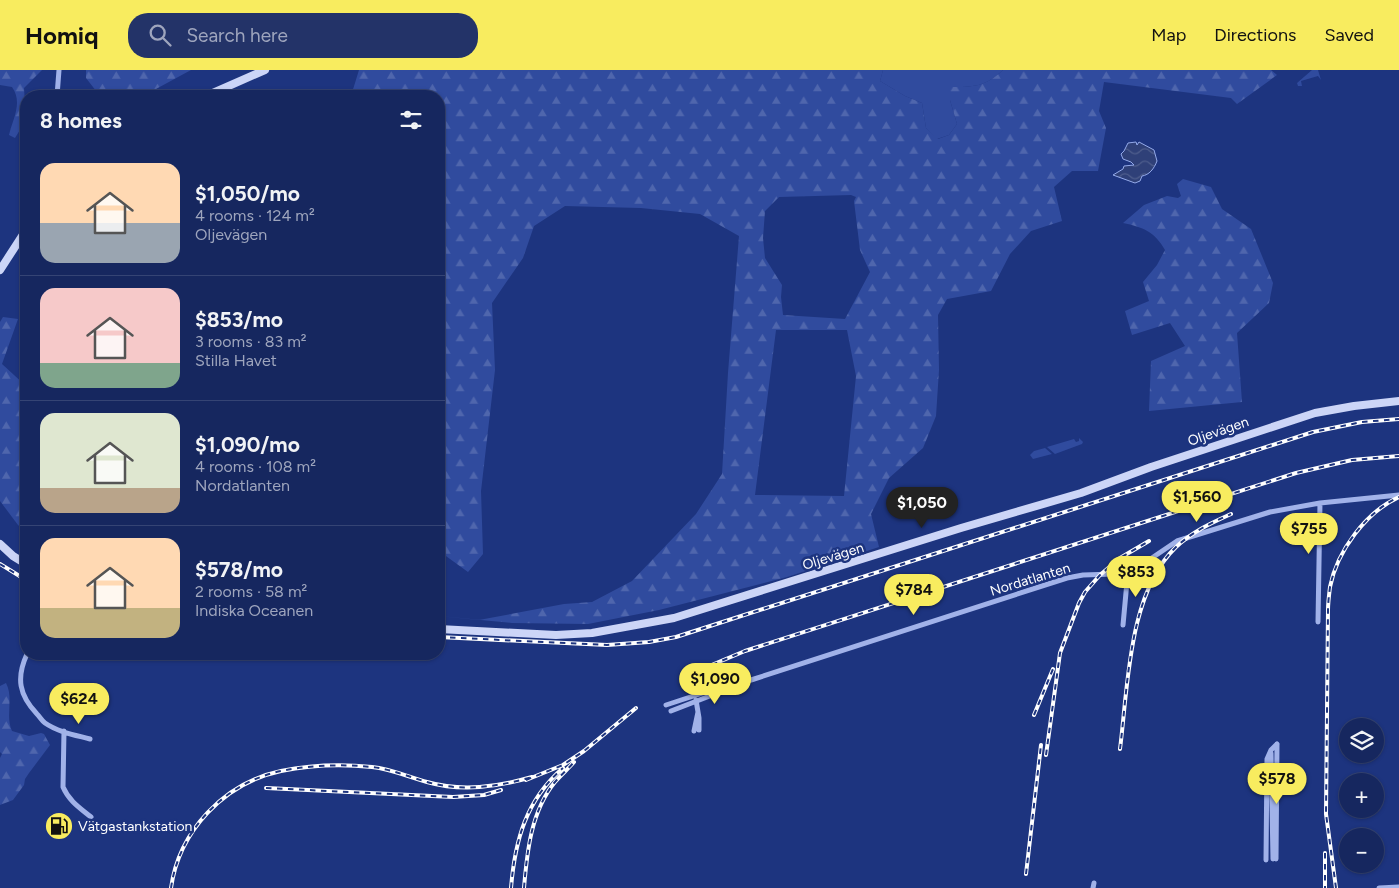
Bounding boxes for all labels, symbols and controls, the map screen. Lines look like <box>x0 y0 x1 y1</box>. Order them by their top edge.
search box <box>128 13 478 58</box>
text: Homiq <box>25 21 98 50</box>
icon: search <box>146 21 174 49</box>
text: Search here <box>186 24 288 47</box>
text: Map <box>1151 24 1186 46</box>
text: Directions <box>1214 24 1296 46</box>
text: Saved <box>1324 24 1374 46</box>
icon: filters <box>397 106 425 134</box>
text: 8 homes <box>40 108 122 133</box>
text: $1,050/mo <box>195 181 300 206</box>
icon: home <box>80 183 140 243</box>
text: 4 rooms · 124 m² <box>195 206 315 225</box>
text: Oljevägen <box>195 225 267 244</box>
text: $853/mo <box>195 307 283 332</box>
icon: home <box>80 308 140 368</box>
text: 3 rooms · 83 m² <box>195 332 307 351</box>
text: Stilla Havet <box>195 351 277 370</box>
street label: Oljevägen <box>1185 413 1251 450</box>
text: $1,090/mo <box>195 432 300 457</box>
icon: home <box>80 433 140 493</box>
text: 4 rooms · 108 m² <box>195 457 316 476</box>
text: Nordatlanten <box>195 476 290 495</box>
pin: $1,560 <box>1156 480 1238 523</box>
pin: $1,050 <box>881 486 963 529</box>
text: $1,560 <box>1173 487 1221 506</box>
text: $1,050 <box>897 493 947 512</box>
pin: $755 <box>1279 512 1339 555</box>
text: $755 <box>1291 519 1327 538</box>
street label: Oljevägen <box>800 539 866 574</box>
pin: $853 <box>1106 556 1166 598</box>
text: $578/mo <box>195 557 283 582</box>
icon: home <box>80 558 140 618</box>
street label: Nordatlanten <box>988 559 1073 600</box>
text: $853 <box>1118 562 1154 581</box>
pin: $784 <box>884 574 944 616</box>
text: $784 <box>895 580 933 599</box>
text: 2 rooms · 58 m² <box>195 582 307 601</box>
text: Indiska Oceanen <box>195 601 313 620</box>
pin: $1,090 <box>674 662 756 705</box>
text: $1,090 <box>690 669 740 688</box>
pin: $624 <box>49 682 109 725</box>
text: $624 <box>60 689 98 708</box>
map controls <box>1339 718 1384 873</box>
button: layers <box>1339 718 1384 763</box>
pin: $578 <box>1247 762 1307 805</box>
text: $578 <box>1259 769 1295 788</box>
button: + <box>1339 773 1384 818</box>
fuel station icon: Vätgastankstation <box>44 811 74 841</box>
place label: Vätgastankstation <box>78 818 193 835</box>
button: − <box>1339 828 1384 873</box>

